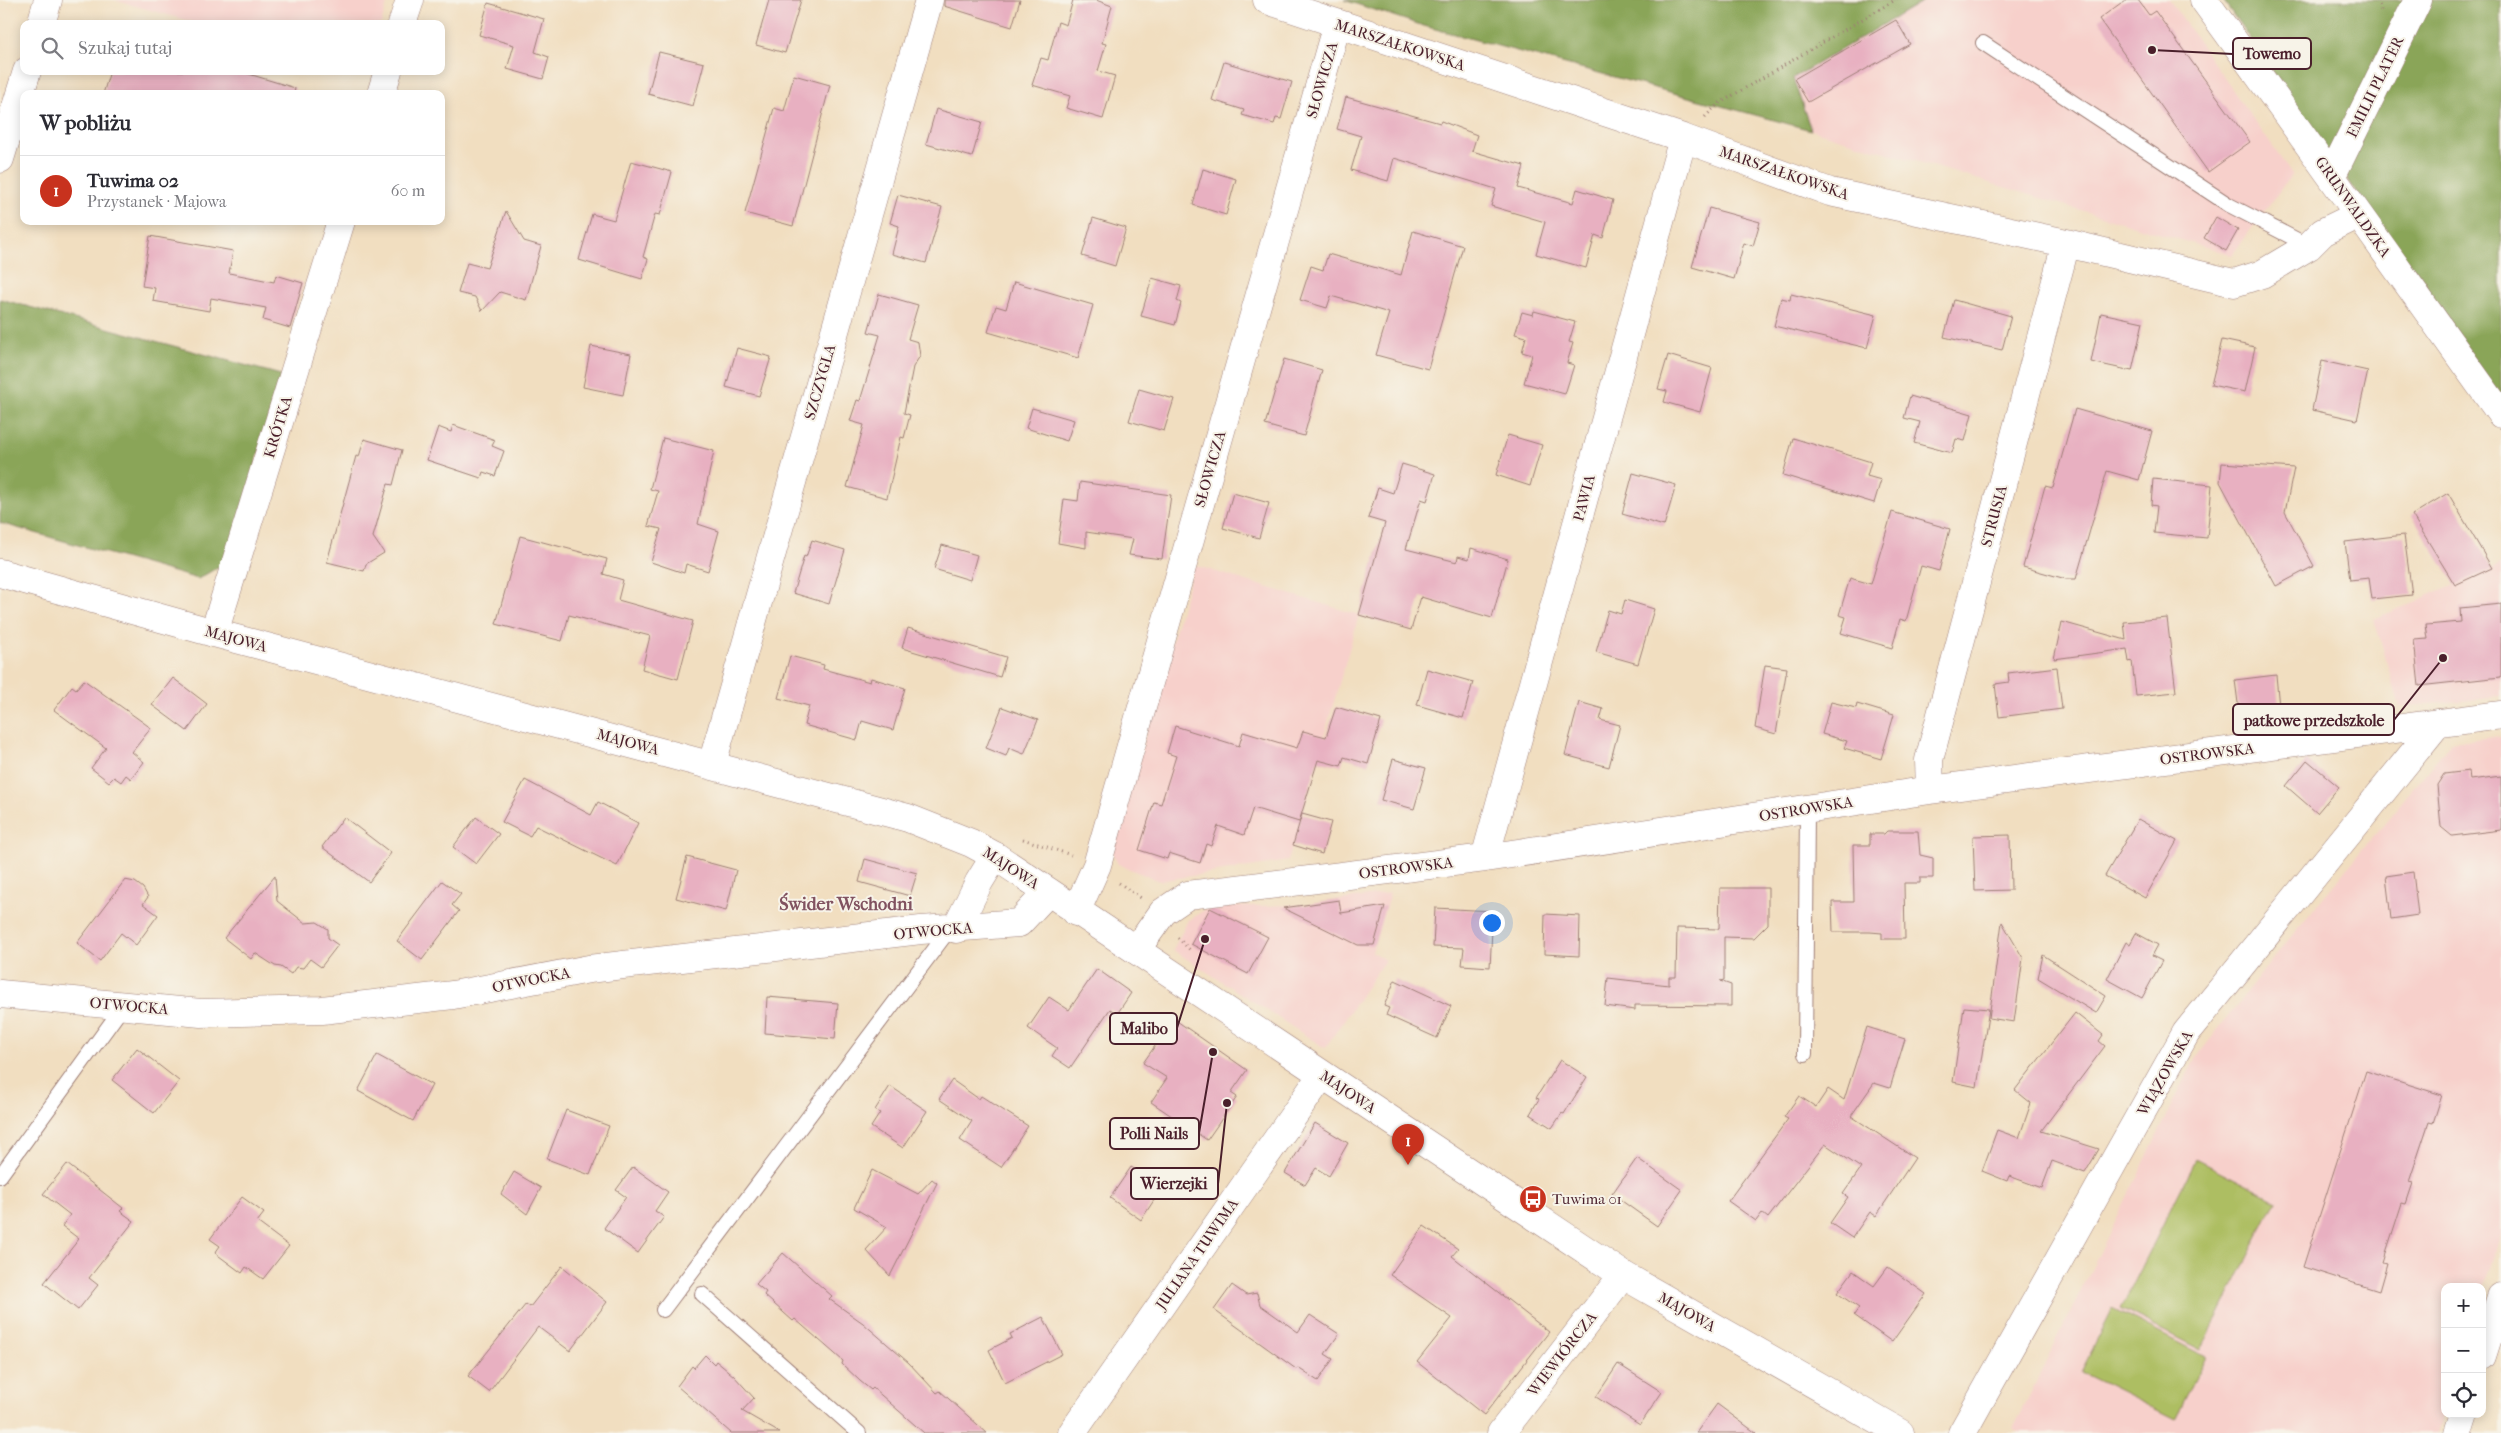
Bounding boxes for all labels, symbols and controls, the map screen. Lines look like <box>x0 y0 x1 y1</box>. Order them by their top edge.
street label: MARSZAŁKOWSKA <box>1333 15 1468 75</box>
search box <box>20 20 445 75</box>
street label: EMILII PLATER <box>2343 32 2408 141</box>
icon: search <box>38 34 66 62</box>
text: Szukaj tutaj <box>78 37 172 59</box>
callout: Towemo <box>2233 38 2311 69</box>
street label: SŁOWICZA <box>1303 39 1342 120</box>
text: Towemo <box>2242 44 2301 63</box>
text: W pobliżu <box>40 111 131 135</box>
street label: MARSZAŁKOWSKA <box>1717 142 1851 204</box>
street label: GRUNWALDZKA <box>2312 153 2395 261</box>
text: Tuwima 02 <box>87 170 179 192</box>
text: 1 <box>53 181 59 200</box>
text: 60 m <box>391 181 425 200</box>
text: Przystanek · Majowa <box>87 192 226 211</box>
street label: SZCZYGLA <box>801 342 839 422</box>
street label: KRÓTKA <box>260 394 296 460</box>
street label: SŁOWICZA <box>1191 428 1230 509</box>
street label: PAWIA <box>1569 472 1599 523</box>
street label: STRUSIA <box>1977 483 2011 549</box>
street label: MAJOWA <box>203 622 269 656</box>
callout: patkowe przedszkole <box>2233 704 2394 735</box>
text: patkowe przedszkole <box>2243 711 2384 731</box>
street label: MAJOWA <box>595 725 661 759</box>
street label: OSTROWSKA <box>2159 739 2255 769</box>
street label: OSTROWSKA <box>1758 793 1854 825</box>
street label: MAJOWA <box>979 843 1043 893</box>
street label: OSTROWSKA <box>1358 853 1454 883</box>
district label: Świder Wschodni <box>779 892 913 915</box>
your location <box>1479 910 1505 936</box>
street label: OTWOCKA <box>893 919 973 943</box>
street label: OTWOCKA <box>490 964 572 996</box>
street label: OTWOCKA <box>89 994 169 1018</box>
callout: Malibo <box>1110 1013 1177 1044</box>
text: Malibo <box>1119 1019 1168 1038</box>
street label: WIĄZOWSKA <box>2133 1027 2197 1120</box>
street label: MAJOWA <box>1317 1067 1380 1117</box>
callout: Polli Nails <box>1110 1118 1199 1149</box>
text: Polli Nails <box>1120 1124 1188 1143</box>
pin: 1 <box>1392 1124 1424 1165</box>
callout: Wierzejki <box>1131 1168 1218 1199</box>
text: Wierzejki <box>1140 1174 1208 1193</box>
bus stop icon: Tuwima 01 <box>1518 1184 1548 1214</box>
place label: Tuwima 01 <box>1552 1190 1622 1208</box>
street label: JULIANA TUWIMA <box>1151 1195 1242 1314</box>
map controls <box>2441 1283 2486 1418</box>
button: + <box>2441 1283 2486 1328</box>
street label: MAJOWA <box>1655 1288 1719 1336</box>
street label: WIEWIÓRCZA <box>1523 1308 1601 1401</box>
button: − <box>2441 1328 2486 1373</box>
button: locate <box>2441 1373 2486 1418</box>

